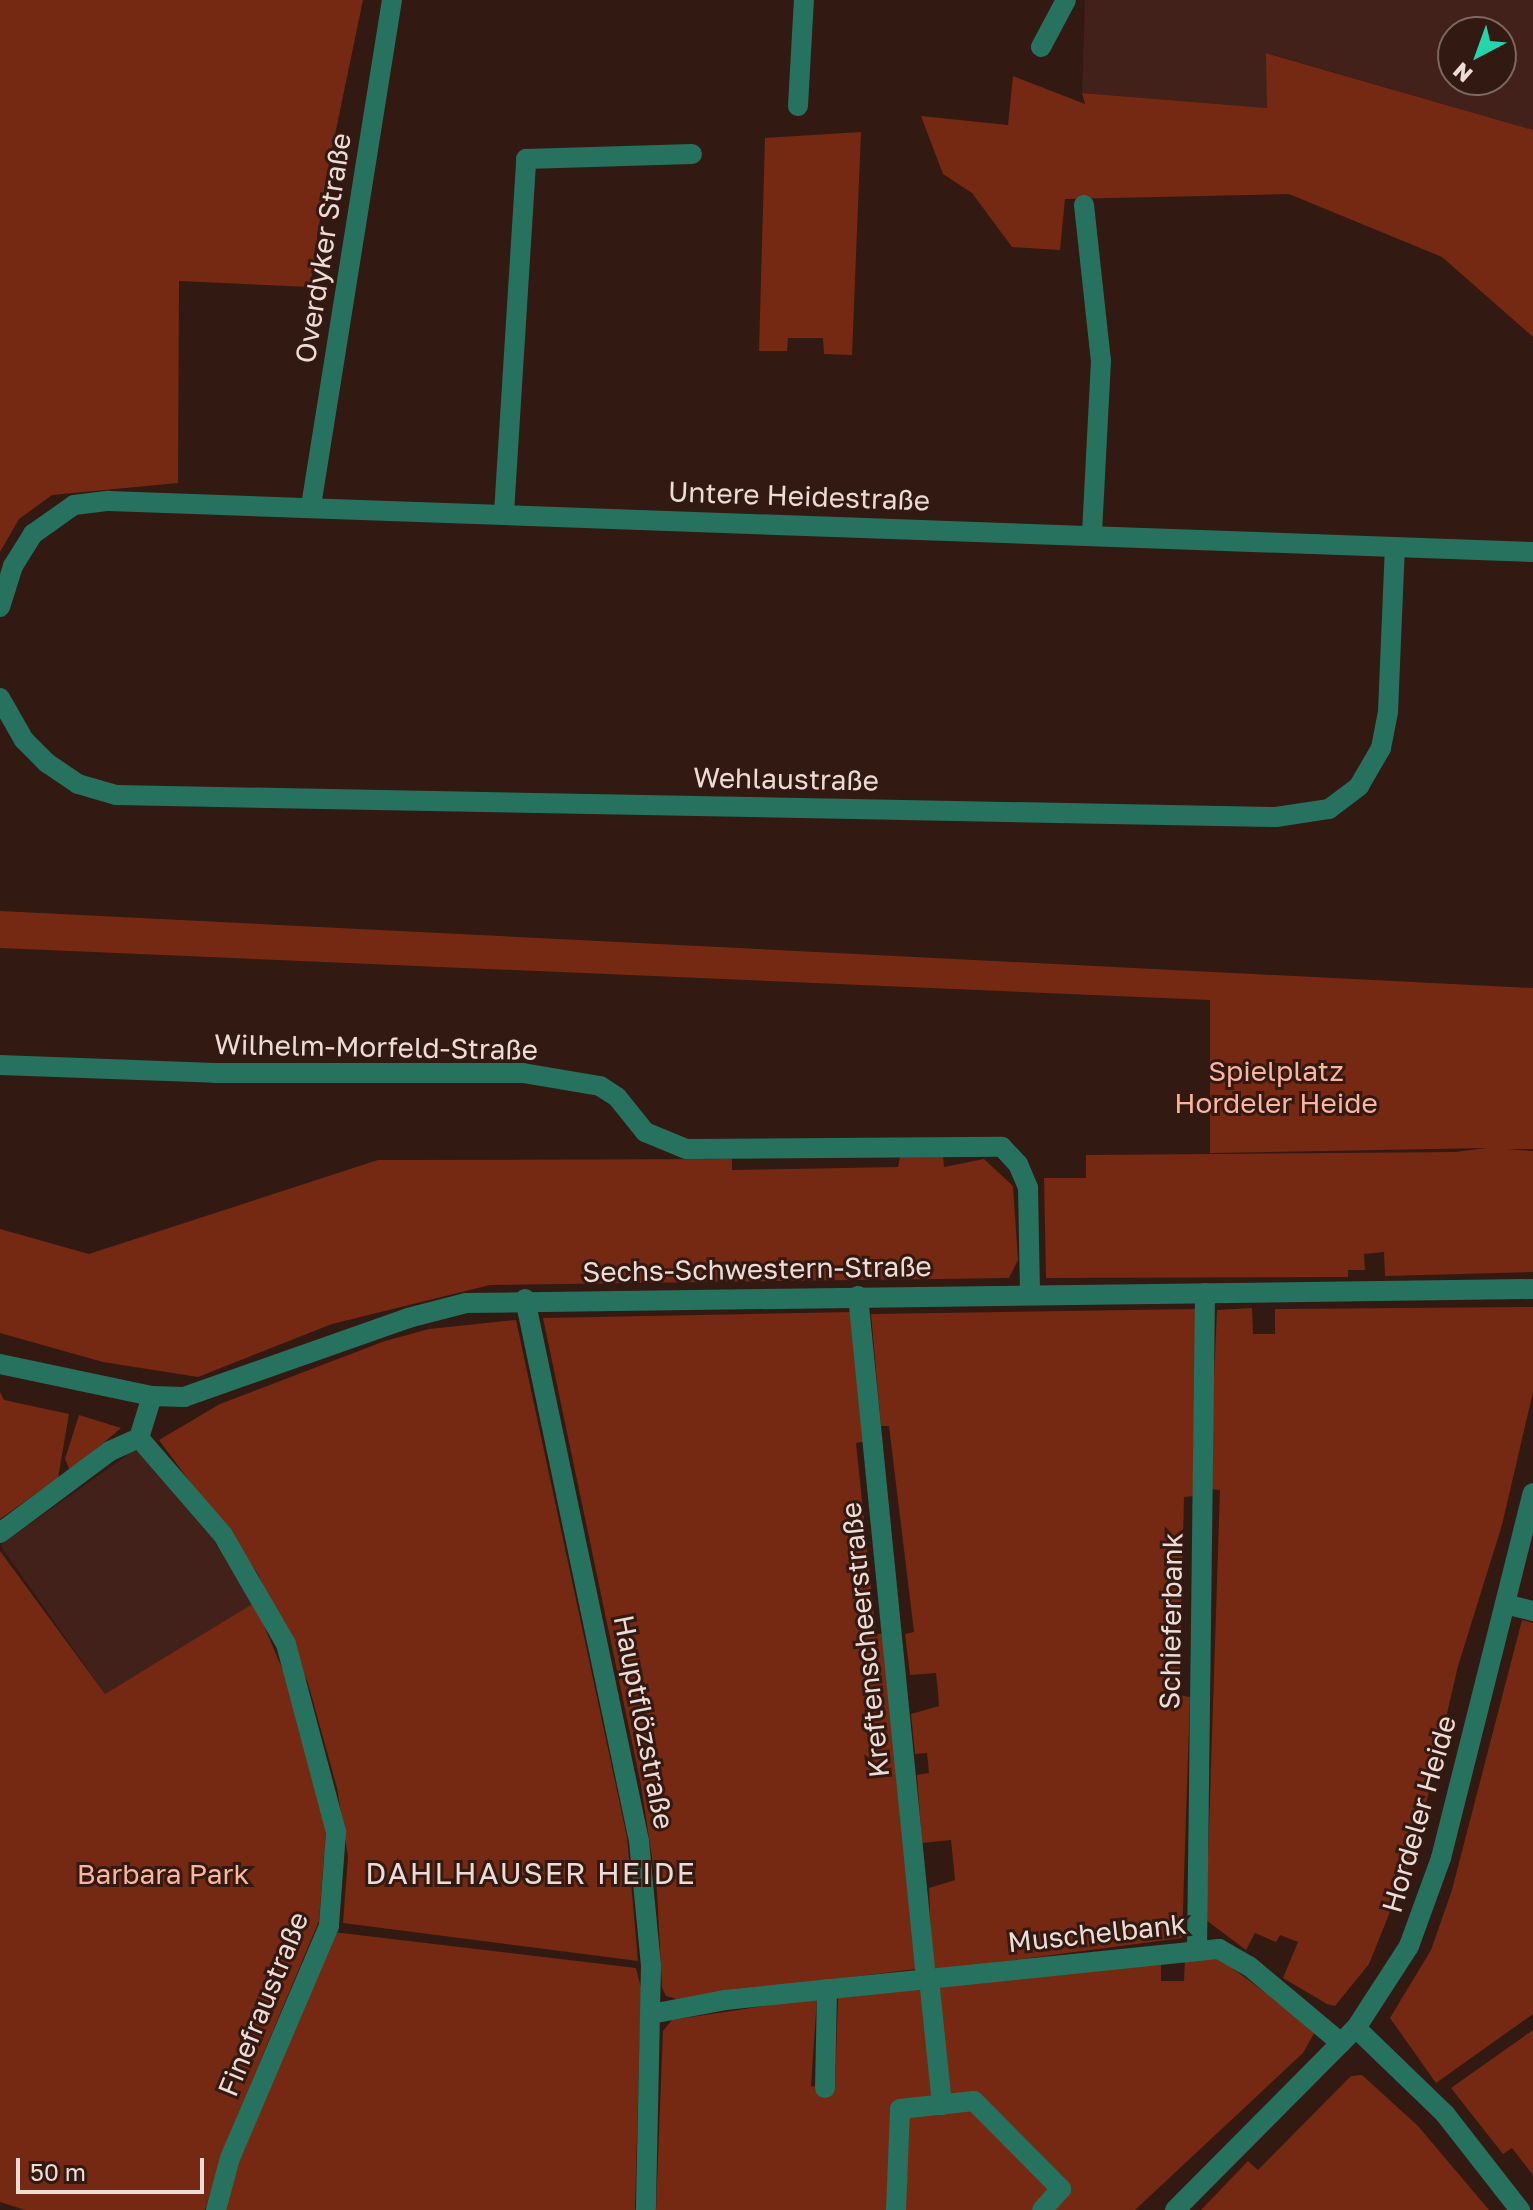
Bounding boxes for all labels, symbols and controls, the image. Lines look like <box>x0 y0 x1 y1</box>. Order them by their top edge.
north arrow <box>1437 16 1517 96</box>
text: N <box>1447 57 1477 89</box>
street label: Overdyker Straße <box>288 131 358 365</box>
street label: Untere Heidestraße <box>667 475 931 517</box>
street label: Wehlaustraße <box>693 761 879 797</box>
street label: Wilhelm-Morfeld-Straße <box>214 1027 538 1067</box>
park label: Spielplatz Hordeler Heide <box>1174 1054 1378 1120</box>
street label: Sechs-Schwestern-Straße <box>582 1249 932 1289</box>
street label: Kreftenscheerstraße <box>834 1501 896 1779</box>
street label: Schieferbank <box>1153 1532 1189 1710</box>
street label: Hauptflözstraße <box>607 1612 681 1832</box>
street label: Hordeler Heide <box>1375 1712 1463 1916</box>
district label: DAHLHAUSER HEIDE <box>365 1855 697 1891</box>
park label: Barbara Park <box>77 1857 249 1891</box>
street label: Finefraustraße <box>211 1907 315 2101</box>
street label: Muschelbank <box>1006 1907 1188 1959</box>
scale bar <box>20 2142 208 2192</box>
text: 50 m <box>30 2157 86 2186</box>

